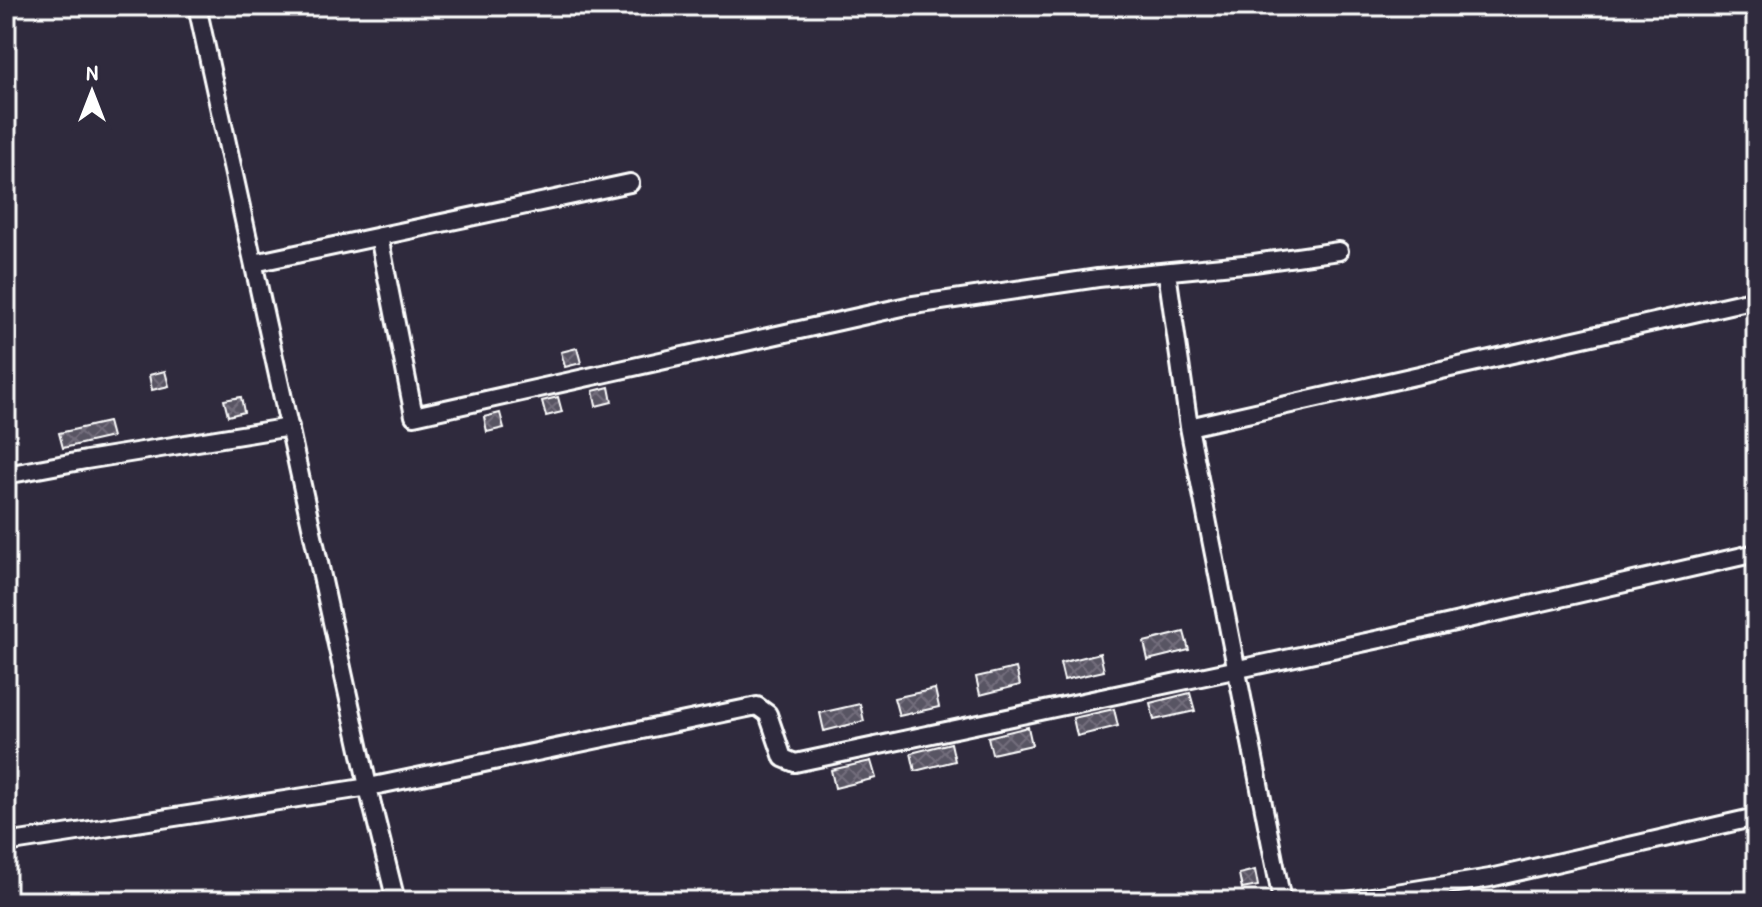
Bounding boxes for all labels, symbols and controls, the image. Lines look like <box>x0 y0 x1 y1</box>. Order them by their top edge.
north arrow <box>52 52 132 132</box>
text: N <box>86 57 98 87</box>

